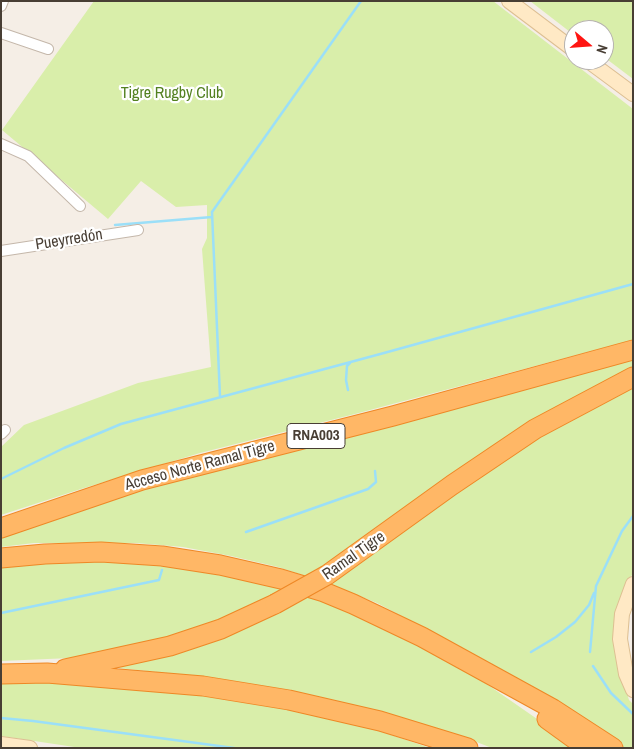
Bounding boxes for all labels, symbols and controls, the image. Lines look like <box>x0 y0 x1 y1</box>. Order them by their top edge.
north arrow <box>564 20 614 70</box>
text: N <box>592 43 612 56</box>
park label: Tigre Rugby Club <box>121 84 223 104</box>
street label: Pueyrredón <box>34 225 104 255</box>
road number: RNA003 <box>287 424 345 448</box>
street label: Acceso Norte Ramal Tigre <box>123 437 277 495</box>
street label: Ramal Tigre <box>319 528 389 584</box>

